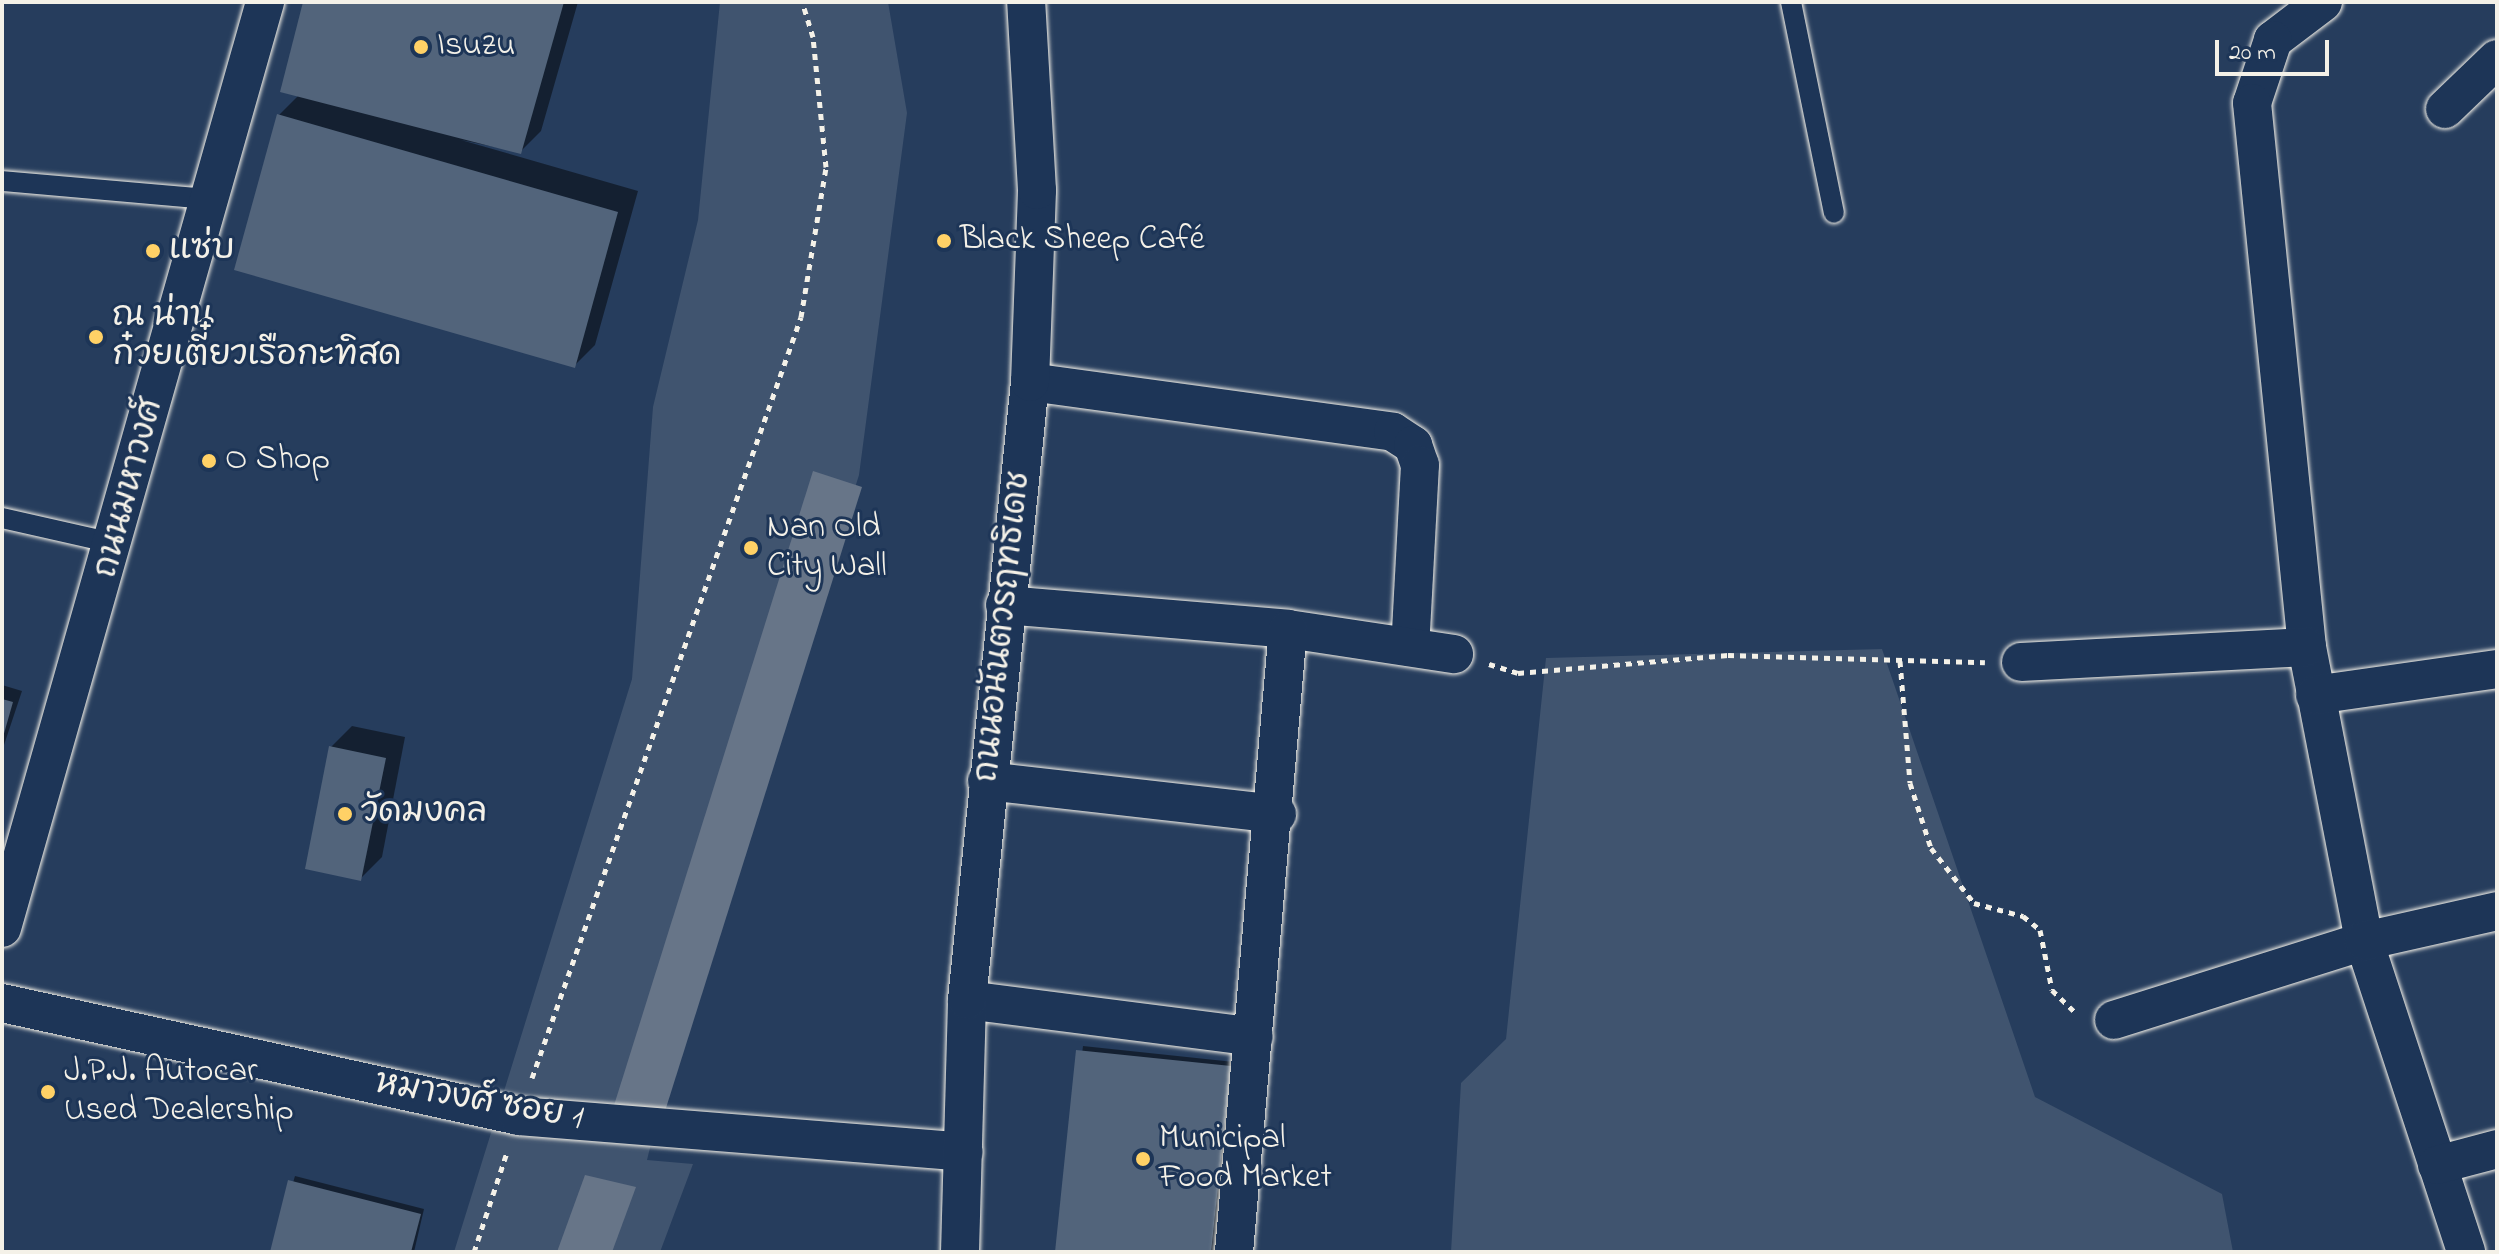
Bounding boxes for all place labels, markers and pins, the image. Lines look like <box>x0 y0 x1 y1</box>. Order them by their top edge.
place label: Isuzu <box>437 27 515 67</box>
marker: Isuzu <box>412 38 430 56</box>
place label: Black Sheep Café <box>960 221 1205 261</box>
place label: แซ่บ <box>169 231 235 271</box>
marker: Black Sheep Café <box>935 232 953 250</box>
marker: แซ่บ <box>144 242 162 260</box>
place label: ณ น่าน ก๋วยเตี๋ยวเรือกะทิสด <box>112 297 401 376</box>
marker: ณ น่าน ก๋วยเตี๋ยวเรือกะทิสด <box>87 328 105 346</box>
place label: O Shop <box>225 441 330 481</box>
marker: O Shop <box>200 452 218 470</box>
place label: Nan Old City Wall <box>767 508 887 588</box>
marker: Nan Old City Wall <box>742 539 760 557</box>
place label: วัดมงคล <box>361 794 487 834</box>
marker: วัดมงคล <box>336 805 354 823</box>
place label: J.P.J. Autocar Used Dealership <box>64 1052 294 1132</box>
marker: J.P.J. Autocar Used Dealership <box>39 1083 57 1101</box>
place label: Municipal Food Market <box>1159 1119 1332 1198</box>
marker: Municipal Food Market <box>1134 1150 1152 1168</box>

